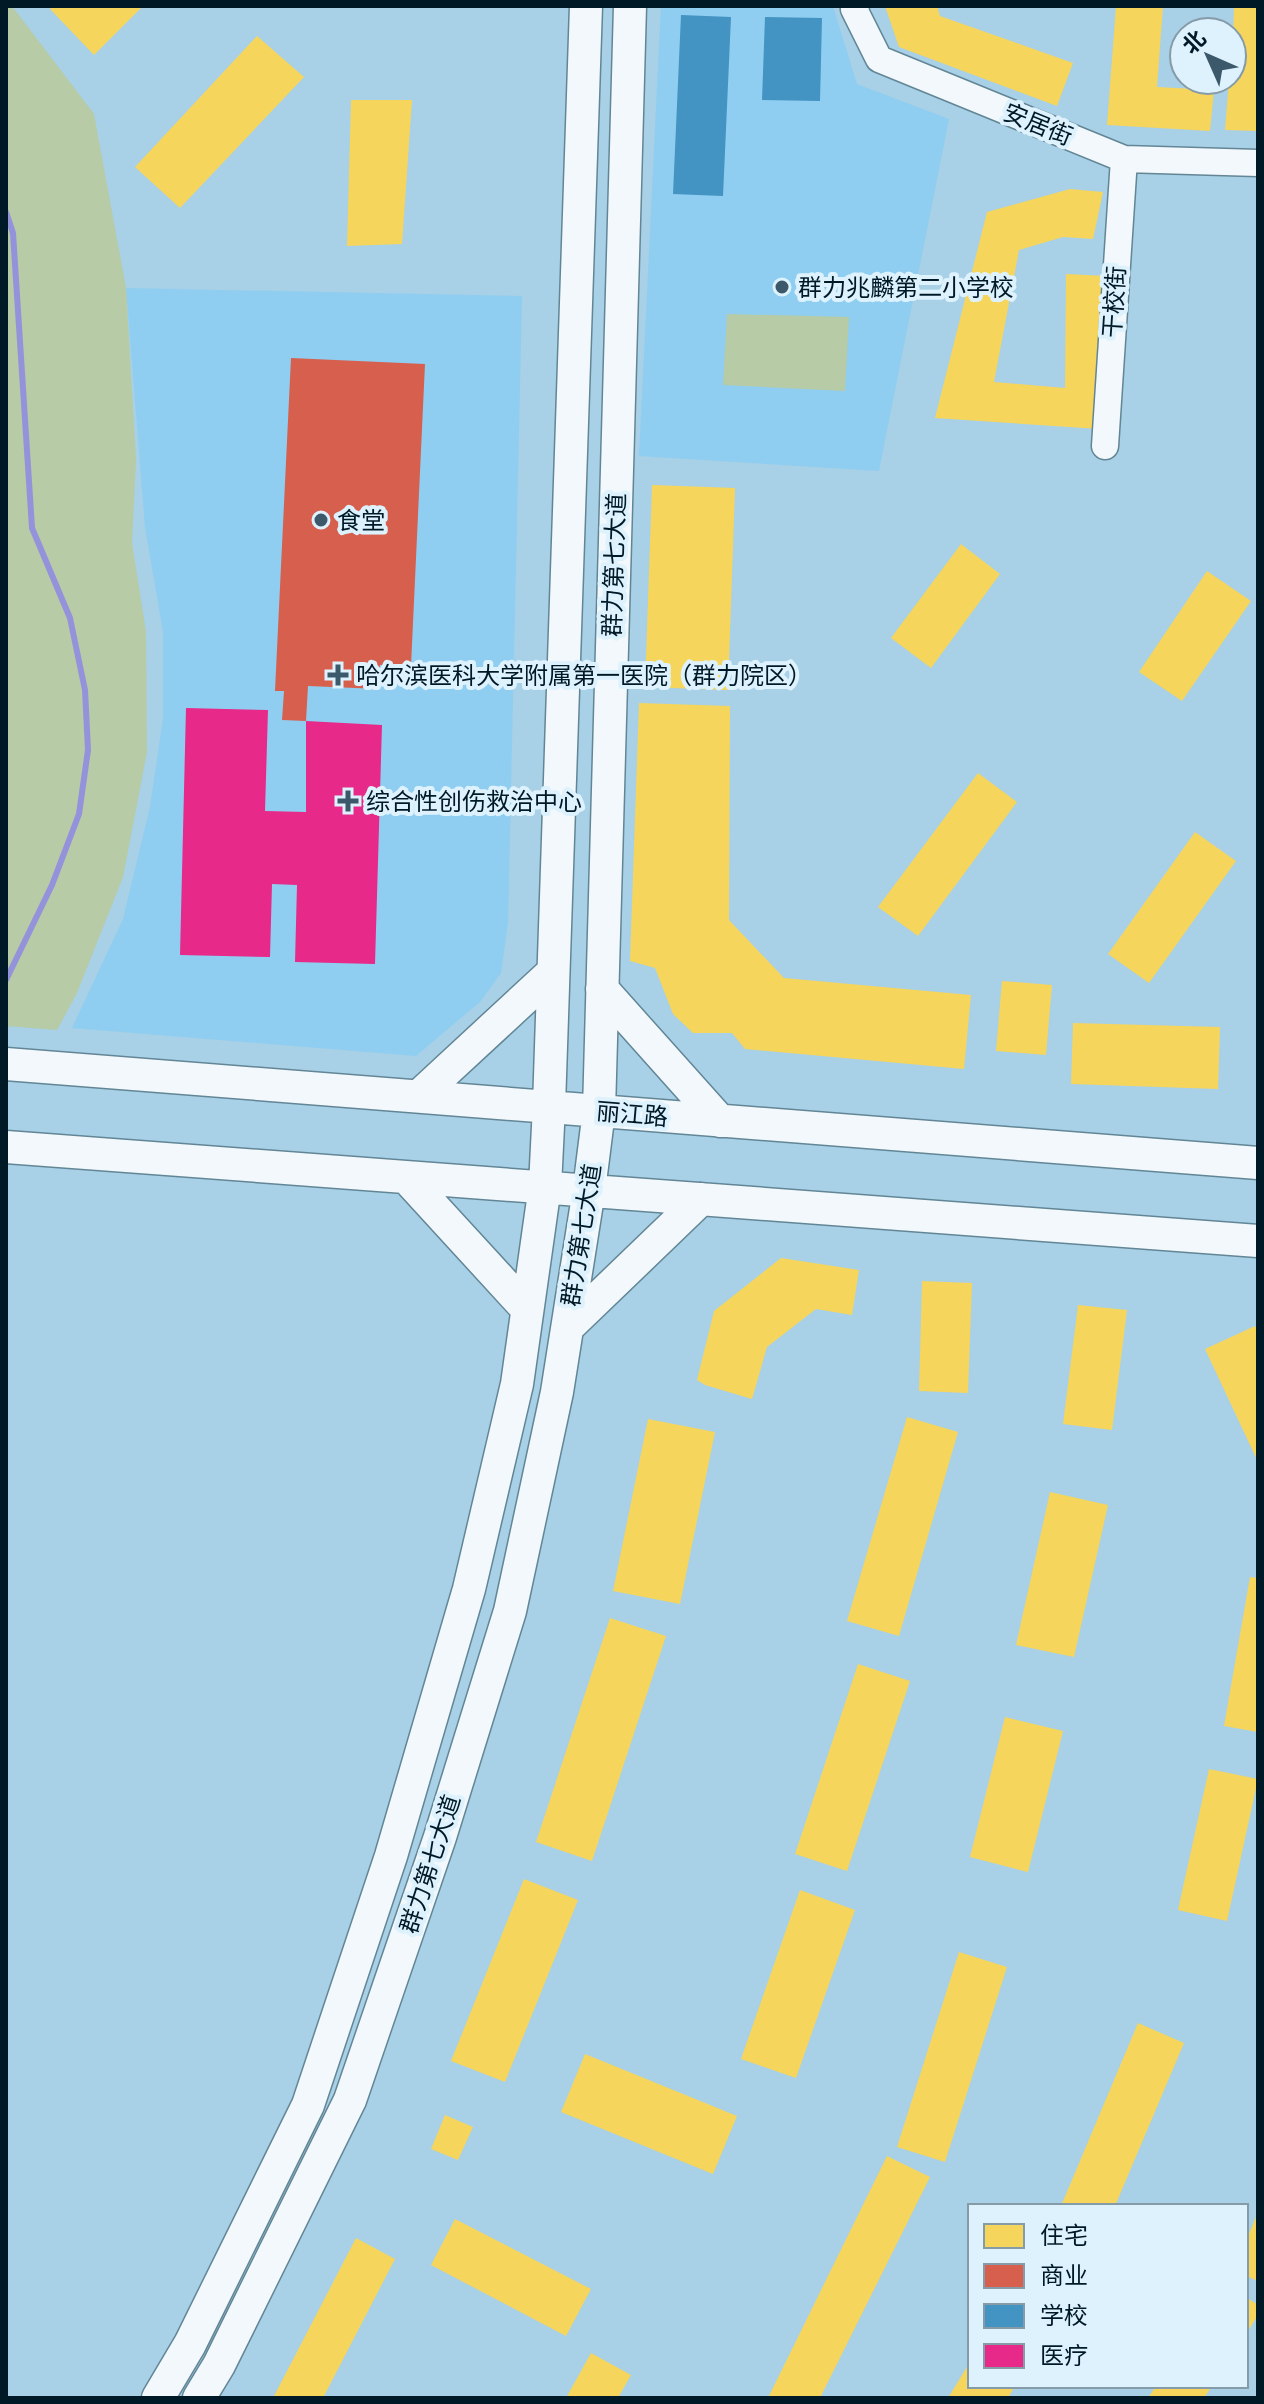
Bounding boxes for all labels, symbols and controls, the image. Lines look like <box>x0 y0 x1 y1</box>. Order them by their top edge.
north arrow <box>1168 16 1248 96</box>
text: 北 <box>1177 25 1211 59</box>
street label: 安居街 <box>999 97 1077 151</box>
street label: 干校街 <box>1097 265 1131 339</box>
place label: 群力兆麟第二小学校 <box>798 273 1014 302</box>
marker: 群力兆麟第二小学校 <box>773 278 791 296</box>
street label: 群力第七大道 <box>597 493 631 637</box>
place label: 食堂 <box>337 506 385 535</box>
marker: 食堂 <box>312 511 330 529</box>
place label: 哈尔滨医科大学附属第一医院（群力院区） <box>356 661 812 690</box>
marker: 哈尔滨医科大学附属第一医院（群力院区） <box>327 664 349 686</box>
place label: 综合性创伤救治中心 <box>366 787 582 816</box>
marker: 综合性创伤救治中心 <box>337 790 359 812</box>
street label: 丽江路 <box>595 1096 669 1132</box>
street label: 群力第七大道 <box>555 1162 607 1308</box>
street label: 群力第七大道 <box>394 1791 466 1937</box>
legend <box>968 2204 1248 2388</box>
text: 住宅 <box>1040 2221 1088 2250</box>
text: 商业 <box>1040 2261 1088 2290</box>
text: 学校 <box>1040 2301 1088 2330</box>
text: 医疗 <box>1040 2341 1088 2370</box>

